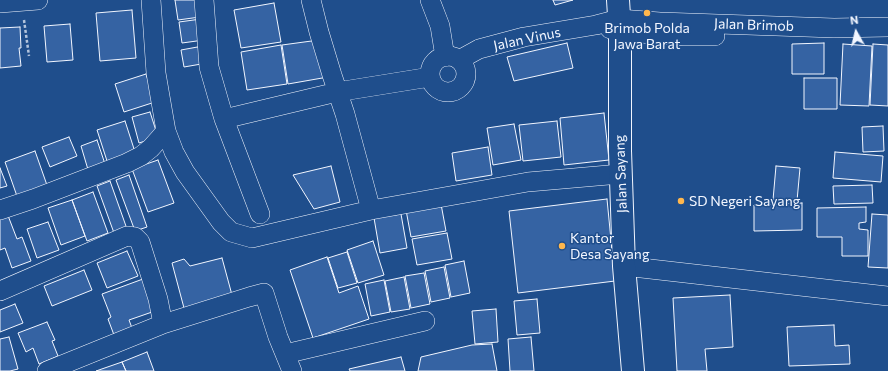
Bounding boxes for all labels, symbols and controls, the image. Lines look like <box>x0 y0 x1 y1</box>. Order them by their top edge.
marker: Brimob Polda Jawa Barat <box>642 8 652 18</box>
north arrow <box>836 12 876 52</box>
text: N <box>849 13 859 27</box>
street label: Jalan Brimob <box>714 15 794 35</box>
place label: Brimob Polda Jawa Barat <box>604 20 690 52</box>
street label: Jalan Vinus <box>492 24 562 54</box>
street label: Jalan Sayang <box>611 135 631 213</box>
place label: SD Negeri Sayang <box>689 193 800 209</box>
marker: SD Negeri Sayang <box>676 196 686 206</box>
place label: Kantor Desa Sayang <box>570 230 649 262</box>
marker: Kantor Desa Sayang <box>557 241 567 251</box>

